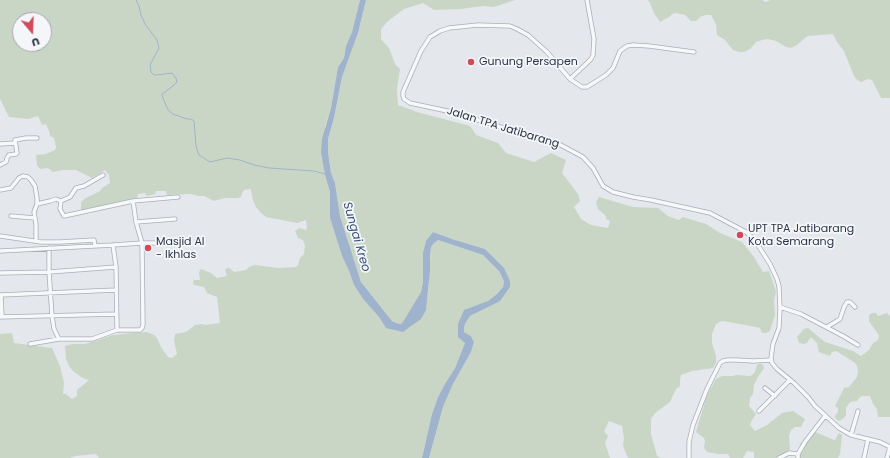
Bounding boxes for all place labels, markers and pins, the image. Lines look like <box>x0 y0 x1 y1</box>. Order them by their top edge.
place label: Gunung Persapen <box>479 55 578 69</box>
marker: Gunung Persapen <box>466 57 476 67</box>
place label: UPT TPA Jatibarang Kota Semarang <box>748 222 854 248</box>
marker: UPT TPA Jatibarang Kota Semarang <box>735 230 745 240</box>
place label: Masjid Al - Ikhlas <box>156 235 205 261</box>
marker: Masjid Al - Ikhlas <box>143 243 153 253</box>

